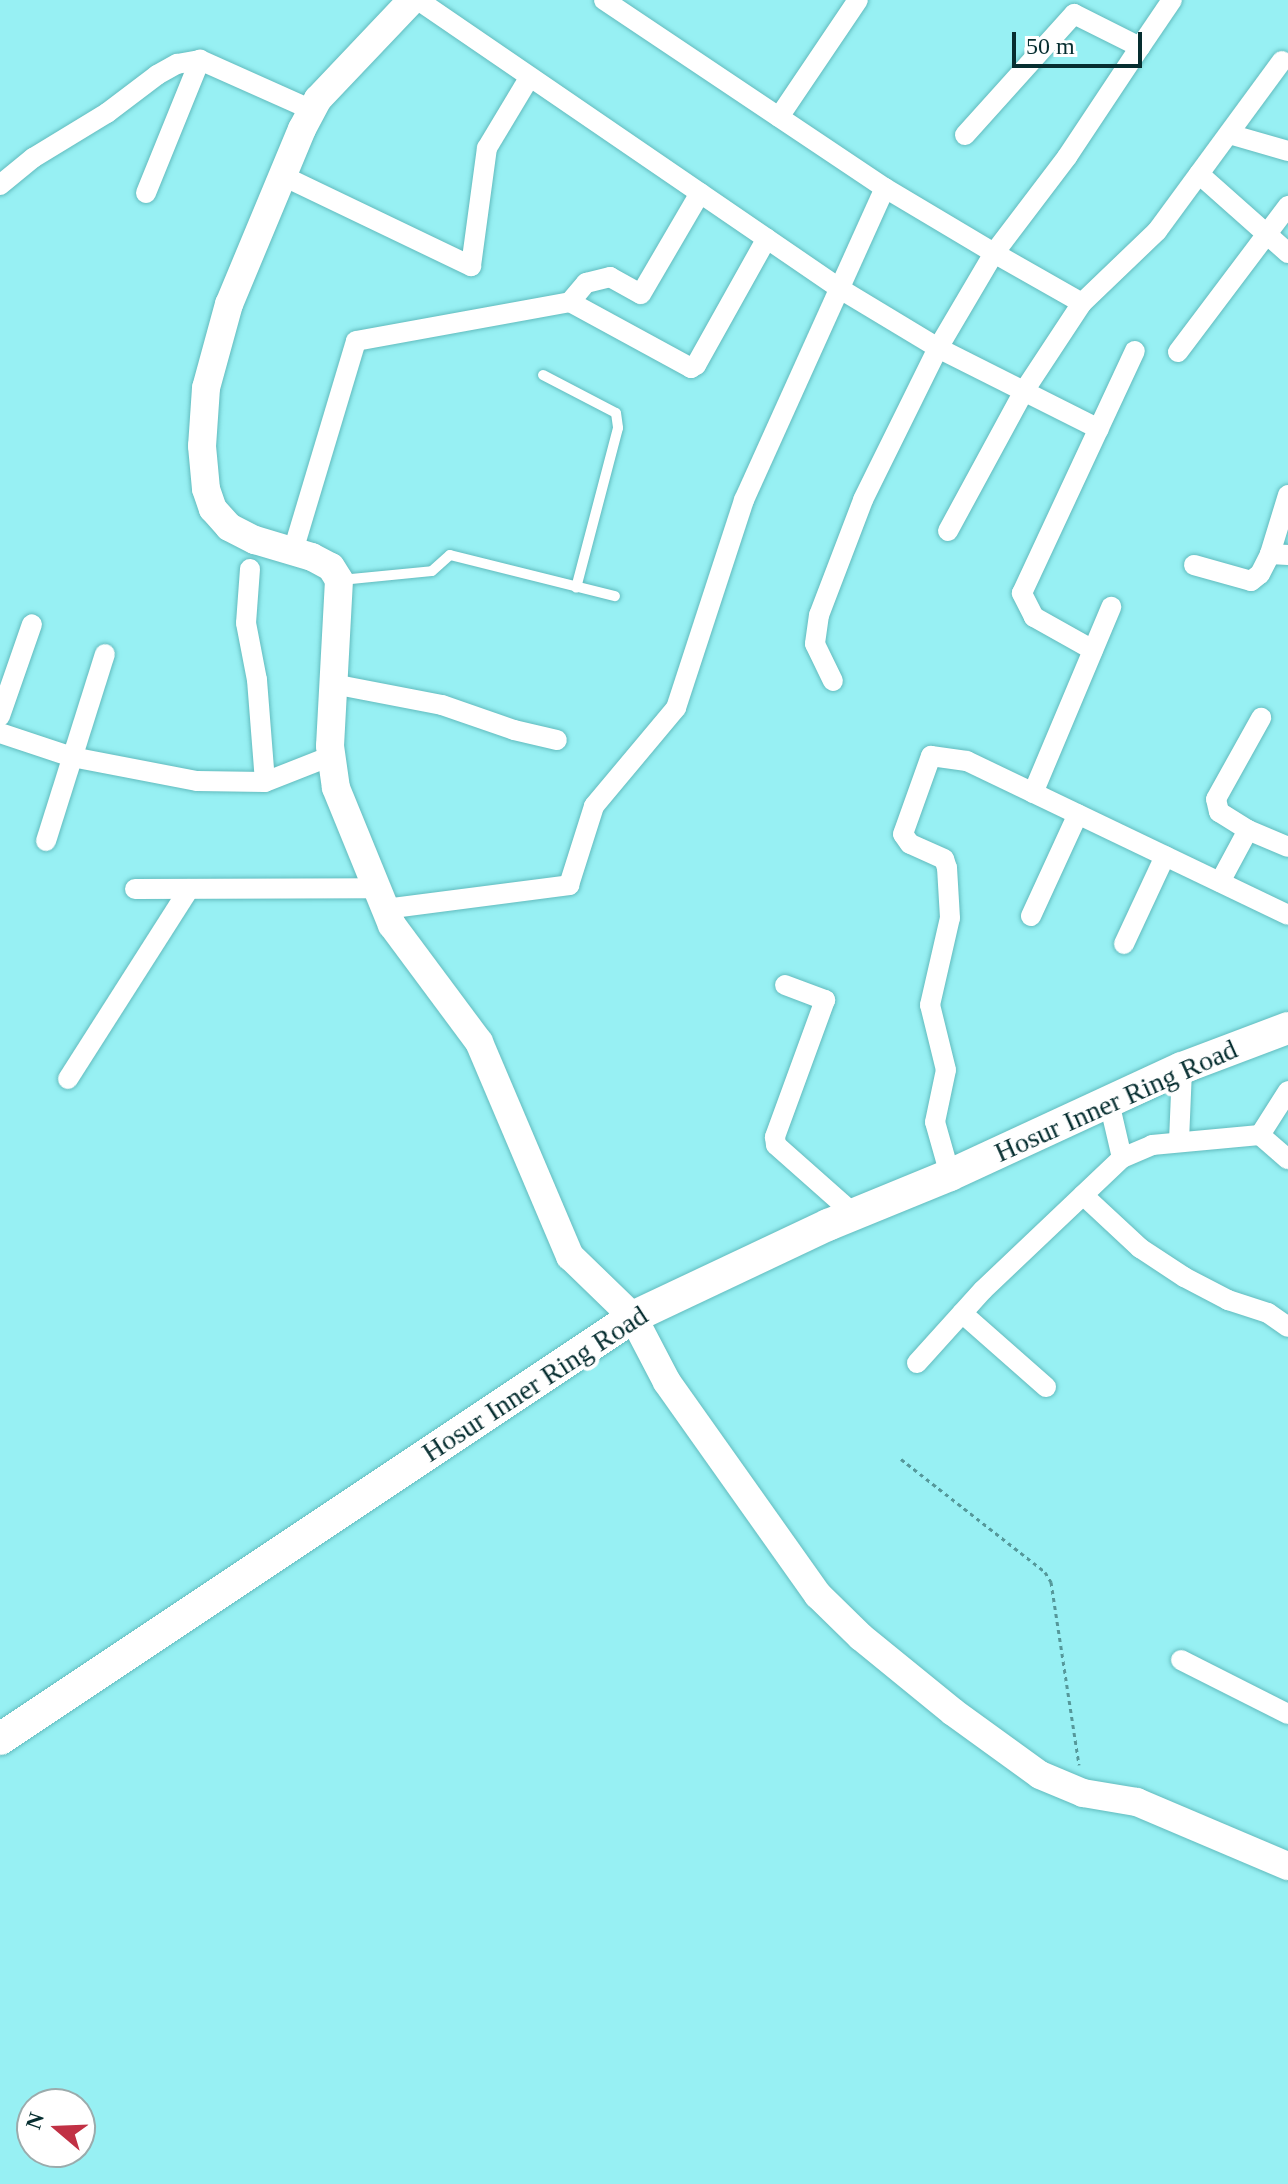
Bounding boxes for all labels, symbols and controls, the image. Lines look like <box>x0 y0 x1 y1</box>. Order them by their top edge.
scale bar <box>1016 16 1146 66</box>
text: 50 m <box>1026 33 1075 59</box>
street label: Hosur Inner Ring Road <box>989 1032 1243 1170</box>
street label: Hosur Inner Ring Road <box>416 1299 654 1469</box>
north arrow <box>16 2088 96 2168</box>
text: N <box>20 2109 49 2132</box>

